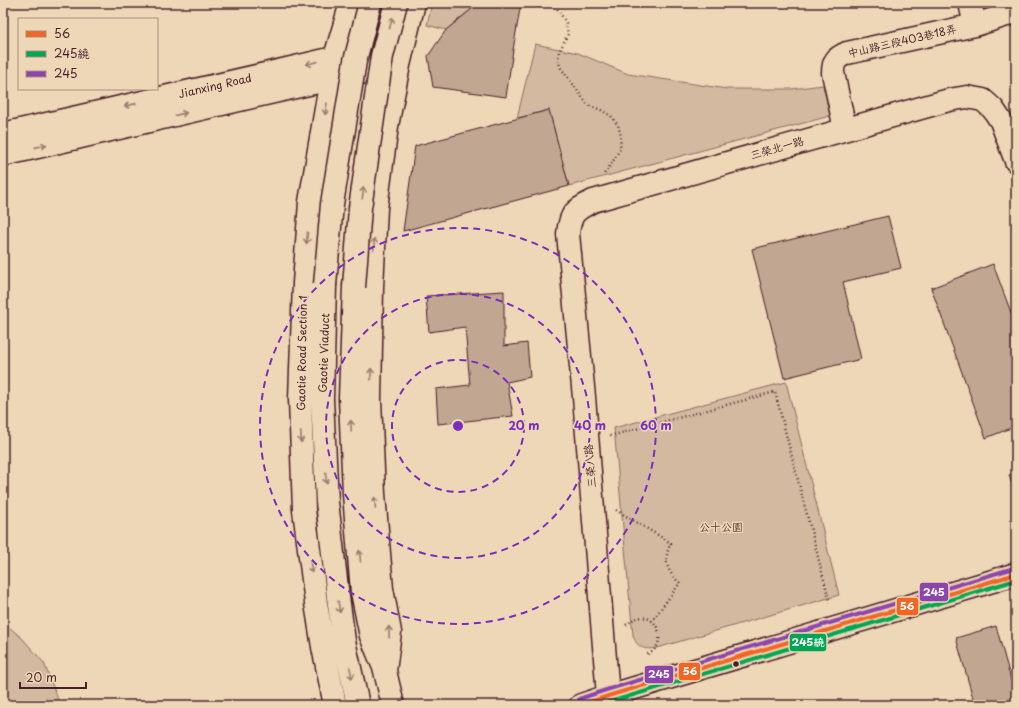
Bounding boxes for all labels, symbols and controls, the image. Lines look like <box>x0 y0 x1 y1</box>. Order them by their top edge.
one-way arrow <box>387 17 395 30</box>
legend <box>18 18 158 90</box>
street label: 中山路三段403巷18弄 <box>846 20 958 61</box>
text: 56 <box>54 24 70 42</box>
text: 245繞 <box>54 44 90 62</box>
one-way arrow <box>305 60 318 68</box>
text: 245 <box>54 64 78 82</box>
street label: Jianxing Road <box>177 69 253 102</box>
one-way arrow <box>124 102 137 110</box>
one-way arrow <box>322 102 330 115</box>
one-way arrow <box>174 109 187 117</box>
street label: 三榮北一路 <box>748 132 806 163</box>
one-way arrow <box>34 142 47 150</box>
one-way arrow <box>359 186 367 199</box>
one-way arrow <box>304 231 311 244</box>
one-way arrow <box>370 238 378 251</box>
street label: Gaotie Road Section 1 <box>292 295 311 411</box>
street label: Gaotie Viaduct <box>314 312 333 393</box>
one-way arrow <box>367 368 374 381</box>
text: 20 m <box>508 416 540 434</box>
text: 40 m <box>574 416 606 434</box>
text: 60 m <box>640 416 672 434</box>
centre of rings <box>451 419 465 433</box>
one-way arrow <box>348 420 355 433</box>
one-way arrow <box>297 430 305 443</box>
street label: 三榮八路 <box>579 443 600 489</box>
one-way arrow <box>323 471 330 484</box>
one-way arrow <box>371 497 378 510</box>
park label: 公十公園 <box>699 518 743 535</box>
one-way arrow <box>356 550 363 563</box>
one-way arrow <box>307 560 315 573</box>
line badge: 245 <box>919 582 949 602</box>
text: 245 <box>923 583 945 600</box>
line badge: 56 <box>896 597 919 616</box>
text: 56 <box>900 597 915 614</box>
one-way arrow <box>335 600 343 613</box>
one-way arrow <box>385 626 393 639</box>
line badge: 245繞 <box>789 633 827 652</box>
text: 245繞 <box>792 633 824 650</box>
unlabelled marker <box>731 659 741 669</box>
line badge: 56 <box>678 662 701 681</box>
text: 56 <box>683 662 698 679</box>
scale bar <box>20 664 86 690</box>
line badge: 245 <box>644 665 674 684</box>
text: 245 <box>648 665 670 682</box>
one-way arrow <box>348 666 356 679</box>
text: 20 m <box>26 668 57 686</box>

